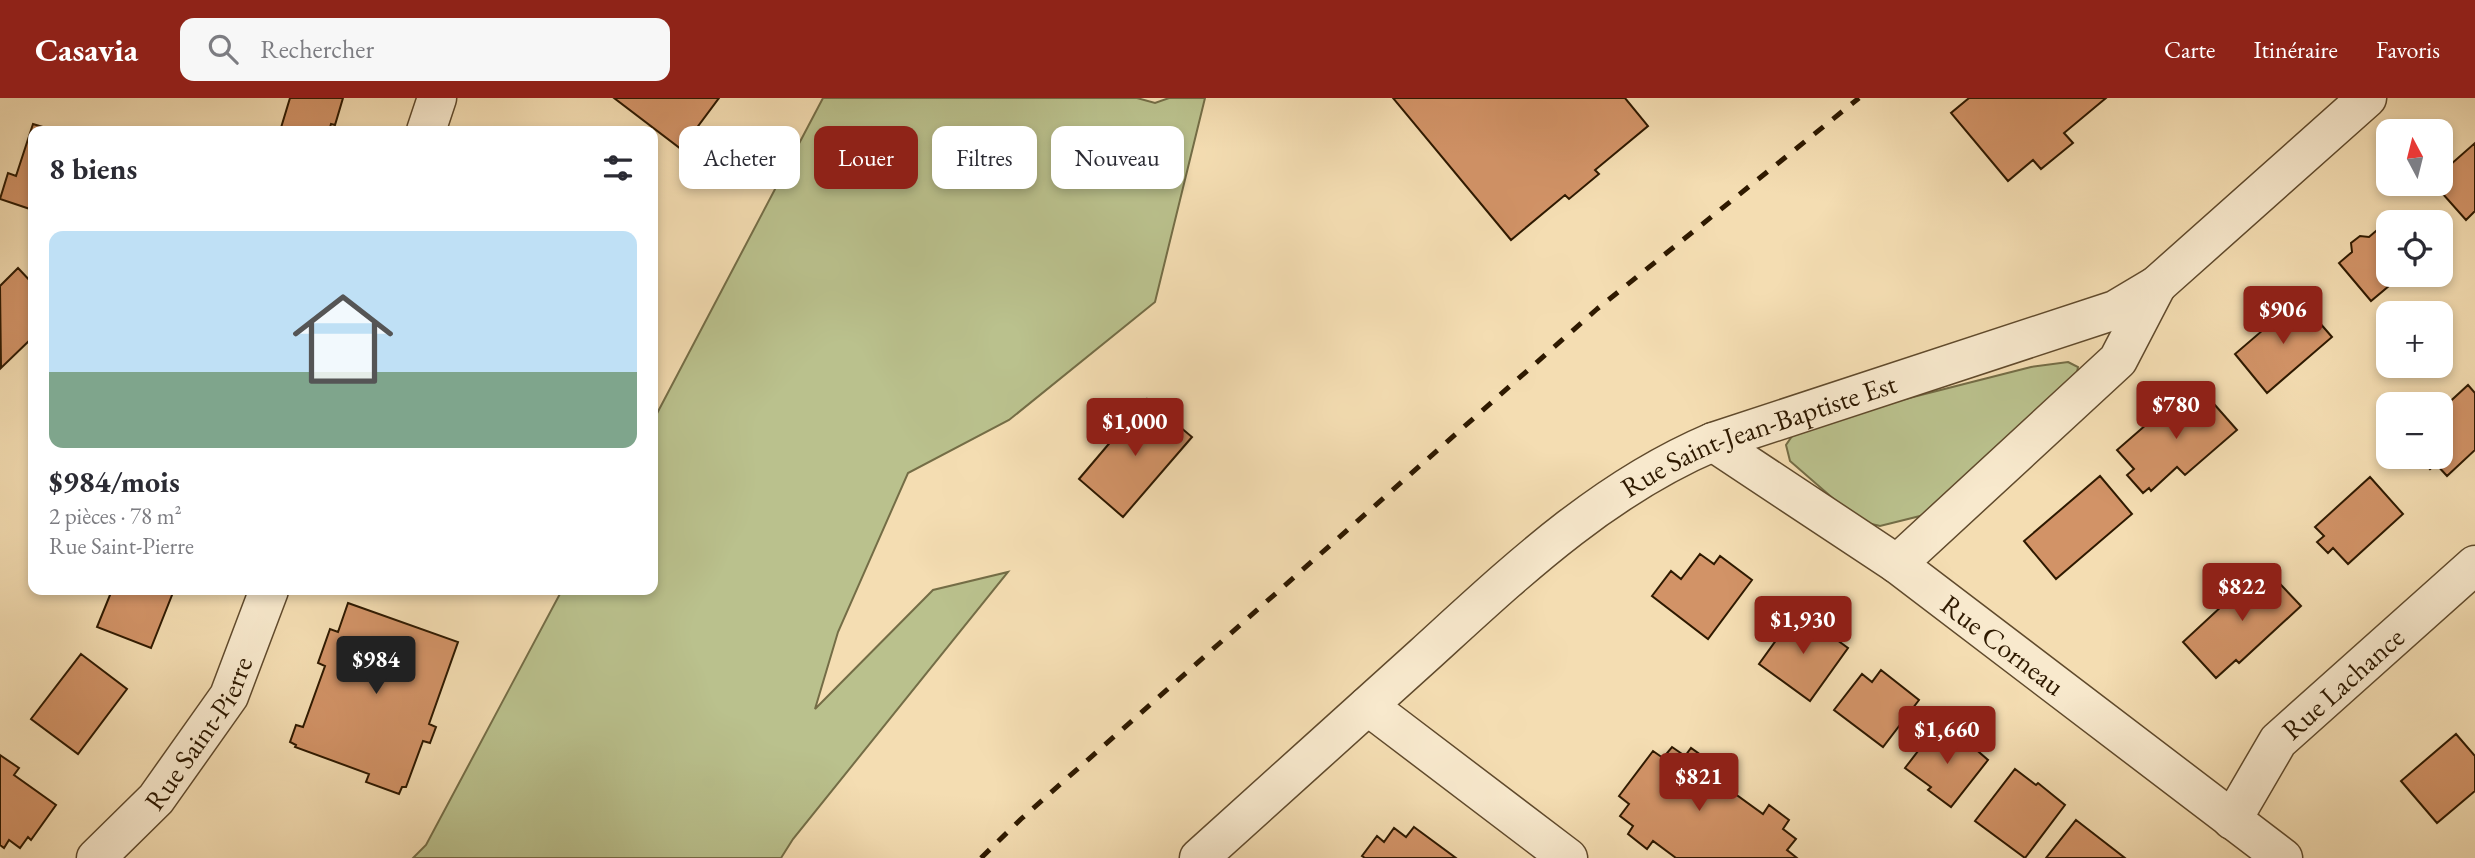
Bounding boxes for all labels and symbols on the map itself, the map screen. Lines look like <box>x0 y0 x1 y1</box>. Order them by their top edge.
north arrow <box>2376 119 2454 196</box>
pin: $906 <box>2242 286 2324 346</box>
street label: Rue Saint-Jean-Baptiste Est <box>1614 365 1901 505</box>
pin: $780 <box>2135 382 2217 441</box>
pin: $1,000 <box>1078 398 1192 458</box>
pin: $822 <box>2201 564 2283 623</box>
street label: Rue Corneau <box>1934 586 2072 703</box>
pin: $1,930 <box>1746 596 1860 656</box>
street label: Rue Lachance <box>2274 619 2411 748</box>
pin: $984 <box>335 636 417 696</box>
street label: Rue Saint-Pierre <box>136 651 260 817</box>
pin: $1,660 <box>1890 706 2004 766</box>
pin: $821 <box>1658 754 1740 813</box>

